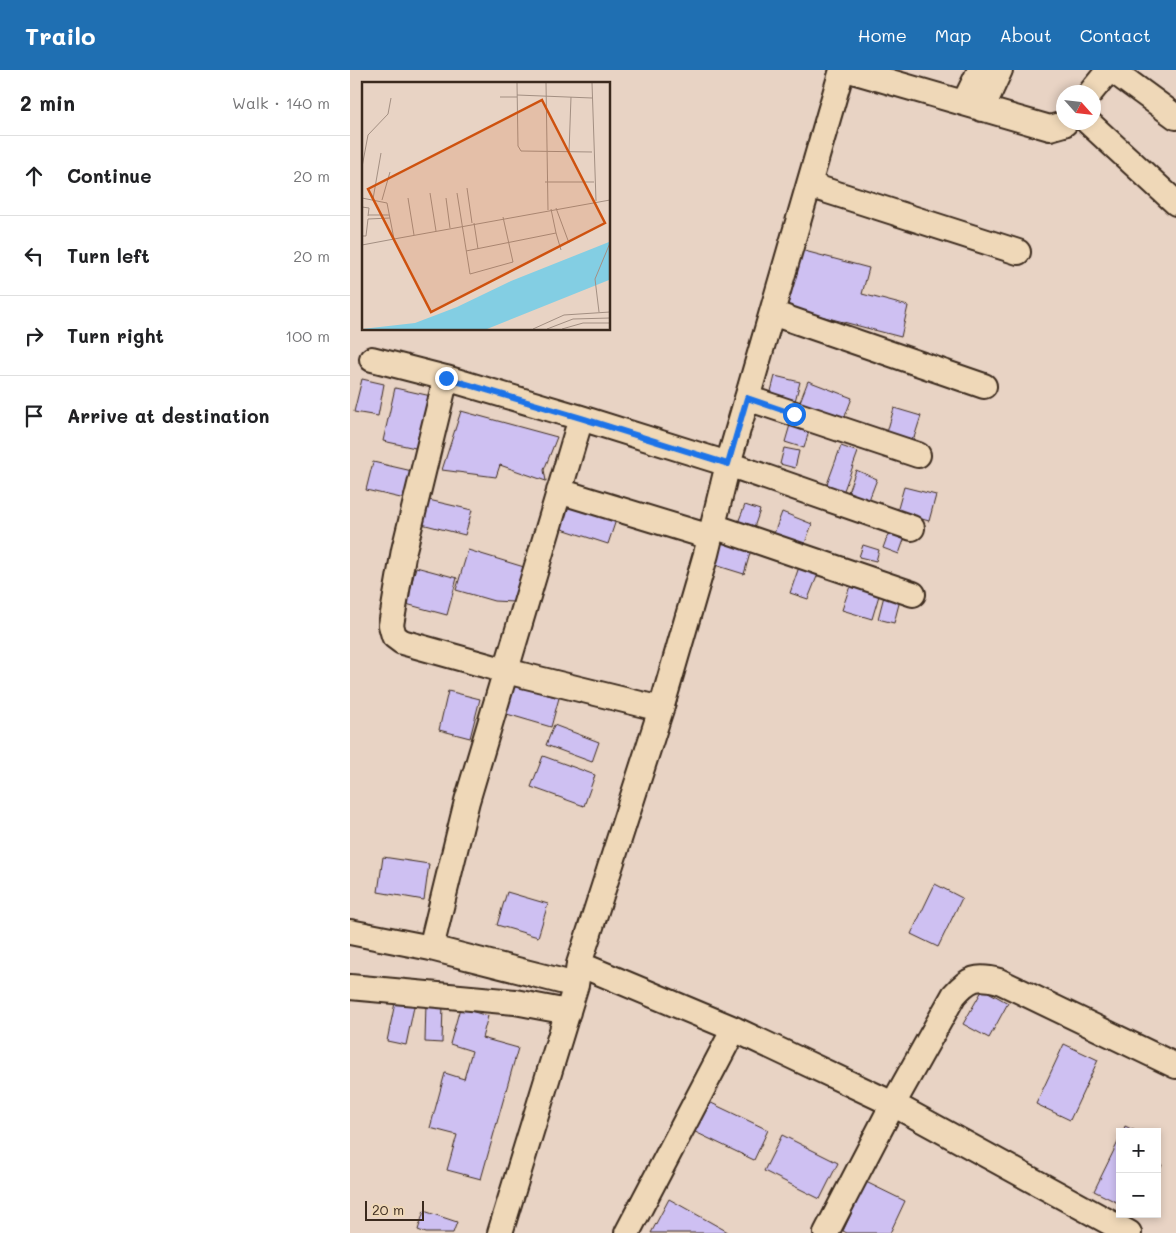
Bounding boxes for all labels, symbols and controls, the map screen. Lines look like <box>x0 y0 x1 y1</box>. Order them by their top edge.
text: Trailo <box>25 20 96 51</box>
text: Home <box>858 23 907 47</box>
text: Map <box>935 23 971 47</box>
text: About <box>999 23 1052 47</box>
text: Contact <box>1080 23 1151 47</box>
inset map <box>362 82 610 330</box>
north arrow <box>1056 85 1101 130</box>
text: 2 min <box>20 89 75 116</box>
text: Walk · 140 m <box>232 92 330 113</box>
icon: ahead <box>20 162 48 190</box>
text: Continue <box>67 163 152 188</box>
text: 20 m <box>293 165 330 186</box>
icon: left <box>20 242 48 270</box>
text: Turn left <box>67 243 150 268</box>
text: 20 m <box>293 245 330 266</box>
icon: right <box>20 322 48 350</box>
text: Turn right <box>67 323 164 348</box>
text: 100 m <box>285 325 330 346</box>
route end <box>435 367 458 390</box>
icon: arrive <box>20 402 48 430</box>
text: Arrive at destination <box>67 403 270 428</box>
route start <box>783 403 806 426</box>
map controls <box>1116 1128 1161 1218</box>
button: + <box>1116 1128 1161 1173</box>
button: − <box>1116 1173 1161 1218</box>
scale bar <box>365 1198 424 1221</box>
text: 20 m <box>372 1200 404 1219</box>

